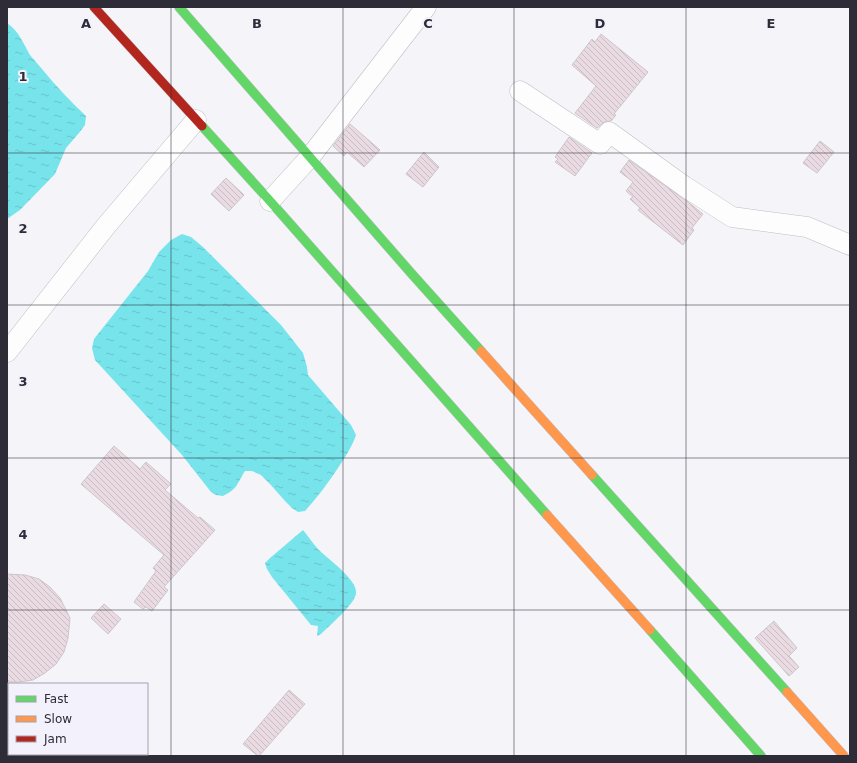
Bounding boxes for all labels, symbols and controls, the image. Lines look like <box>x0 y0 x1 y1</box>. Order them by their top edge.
text: A <box>81 16 91 31</box>
text: B <box>252 16 262 31</box>
text: C <box>423 16 433 31</box>
text: D <box>595 16 606 31</box>
text: E <box>767 16 775 31</box>
text: 1 <box>18 69 28 84</box>
text: 2 <box>18 221 28 236</box>
text: 3 <box>18 374 28 389</box>
text: 4 <box>18 527 28 542</box>
legend <box>8 683 148 755</box>
text: Fast <box>44 692 68 706</box>
text: Slow <box>44 712 72 726</box>
text: Jam <box>43 732 67 746</box>

